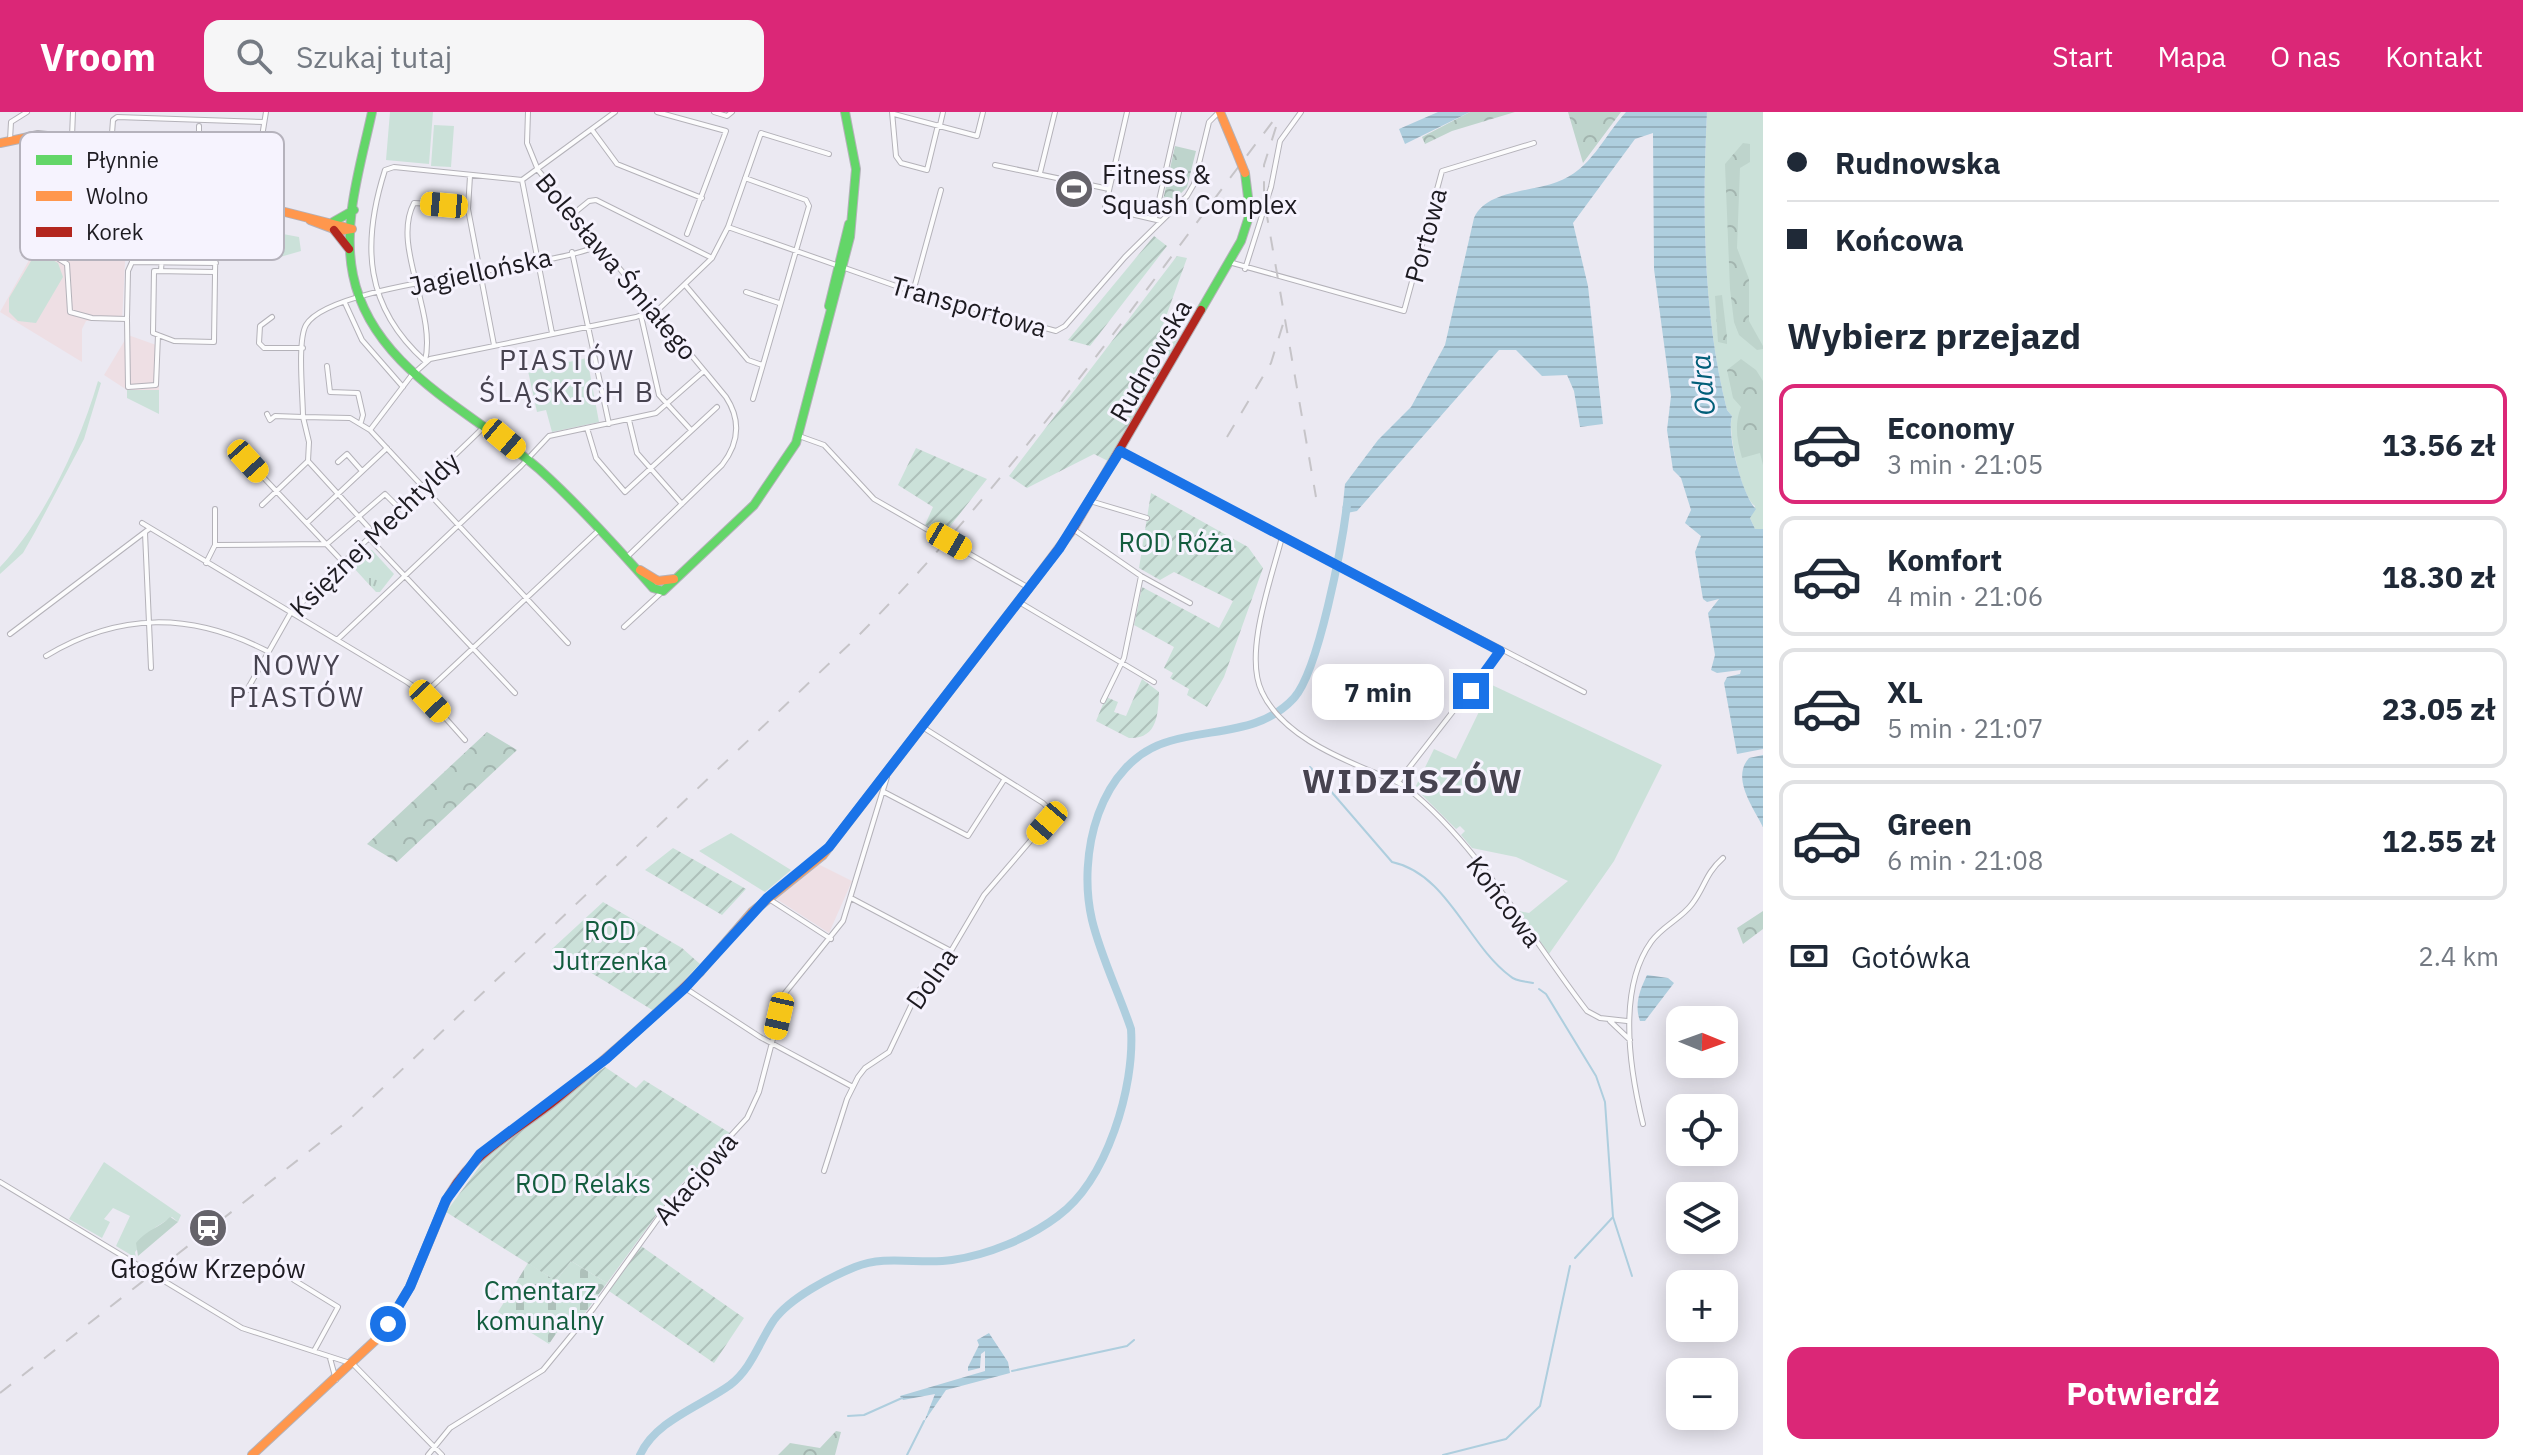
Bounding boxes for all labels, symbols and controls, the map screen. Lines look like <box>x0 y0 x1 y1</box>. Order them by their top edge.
search box <box>204 20 764 92</box>
text: Vroom <box>40 32 156 81</box>
icon: search <box>232 34 276 78</box>
text: Szukaj tutaj <box>296 37 452 76</box>
text: Start <box>2052 38 2113 75</box>
text: Mapa <box>2157 38 2226 75</box>
text: O nas <box>2270 38 2341 75</box>
text: Kontakt <box>2385 38 2483 75</box>
legend <box>20 132 284 260</box>
text: Rudnowska <box>1835 143 2000 182</box>
text: Płynnie <box>86 145 159 174</box>
place label: Fitness & Squash Complex <box>1102 157 1297 221</box>
street label: Bolesława Śmiałego <box>529 165 705 367</box>
sports icon: Fitness & Squash Complex <box>1053 168 1095 210</box>
text: Wolno <box>86 181 148 210</box>
street label: Portowa <box>1396 184 1454 286</box>
car <box>419 191 469 219</box>
text: Korek <box>86 217 144 246</box>
text: Końcowa <box>1835 220 1964 259</box>
street label: Jagiellońska <box>405 239 555 303</box>
street label: Transportowa <box>887 267 1051 345</box>
street label: Rudnowska <box>1101 293 1199 427</box>
text: Wybierz przejazd <box>1787 312 2081 359</box>
district label: PIASTÓW ŚLĄSKICH B <box>479 341 655 410</box>
water label: Odra <box>1681 353 1723 417</box>
icon: car <box>1791 408 1863 480</box>
text: Economy <box>1887 408 2015 447</box>
car <box>478 414 530 464</box>
text: 13.56 zł <box>2382 425 2495 464</box>
car <box>223 435 273 487</box>
street label: Księżnej Mechtyldy <box>282 444 466 624</box>
text: 3 min · 21:05 <box>1887 447 2043 481</box>
car <box>922 519 976 563</box>
park label: ROD Róża <box>1119 525 1234 559</box>
icon: car <box>1791 540 1863 612</box>
text: Komfort <box>1887 540 2002 579</box>
text: 18.30 zł <box>2382 557 2495 596</box>
text: 4 min · 21:06 <box>1887 579 2043 613</box>
district label: NOWY PIASTÓW <box>229 646 365 715</box>
callout: 7 min <box>1311 663 1443 719</box>
icon: car <box>1791 672 1863 744</box>
text: XL <box>1887 672 1923 711</box>
route end <box>1453 673 1489 709</box>
car <box>405 675 455 727</box>
text: 7 min <box>1344 675 1412 709</box>
text: 23.05 zł <box>2382 689 2495 728</box>
text: 5 min · 21:07 <box>1887 711 2043 745</box>
district label: WIDZISZÓW <box>1302 758 1524 802</box>
car <box>1022 797 1072 849</box>
icon: car <box>1791 804 1863 876</box>
text: Green <box>1887 804 1972 843</box>
text: 12.55 zł <box>2382 821 2495 860</box>
text: 6 min · 21:08 <box>1887 843 2043 877</box>
street label: Końcowa <box>1459 848 1551 954</box>
park label: ROD Jutrzenka <box>553 913 668 977</box>
icon: cash <box>1787 934 1831 978</box>
text: Gotówka <box>1851 937 1970 976</box>
text: 2.4 km <box>2418 939 2499 973</box>
street label: Dolna <box>898 940 964 1015</box>
car <box>762 990 796 1042</box>
north arrow <box>1666 1006 1738 1078</box>
map controls <box>1666 1006 1738 1430</box>
button: locate <box>1666 1094 1738 1166</box>
street label: Akacjowa <box>646 1125 745 1231</box>
park label: ROD Relaks <box>515 1166 651 1200</box>
button: layers <box>1666 1182 1738 1254</box>
station icon: Głogów Krzepów <box>187 1207 229 1249</box>
place label: Głogów Krzepów <box>110 1251 306 1285</box>
button: + <box>1666 1270 1738 1342</box>
park label: Cmentarz komunalny <box>476 1273 604 1337</box>
route start <box>370 1306 406 1342</box>
button: Potwierdź <box>1787 1347 2499 1439</box>
button: − <box>1666 1358 1738 1430</box>

